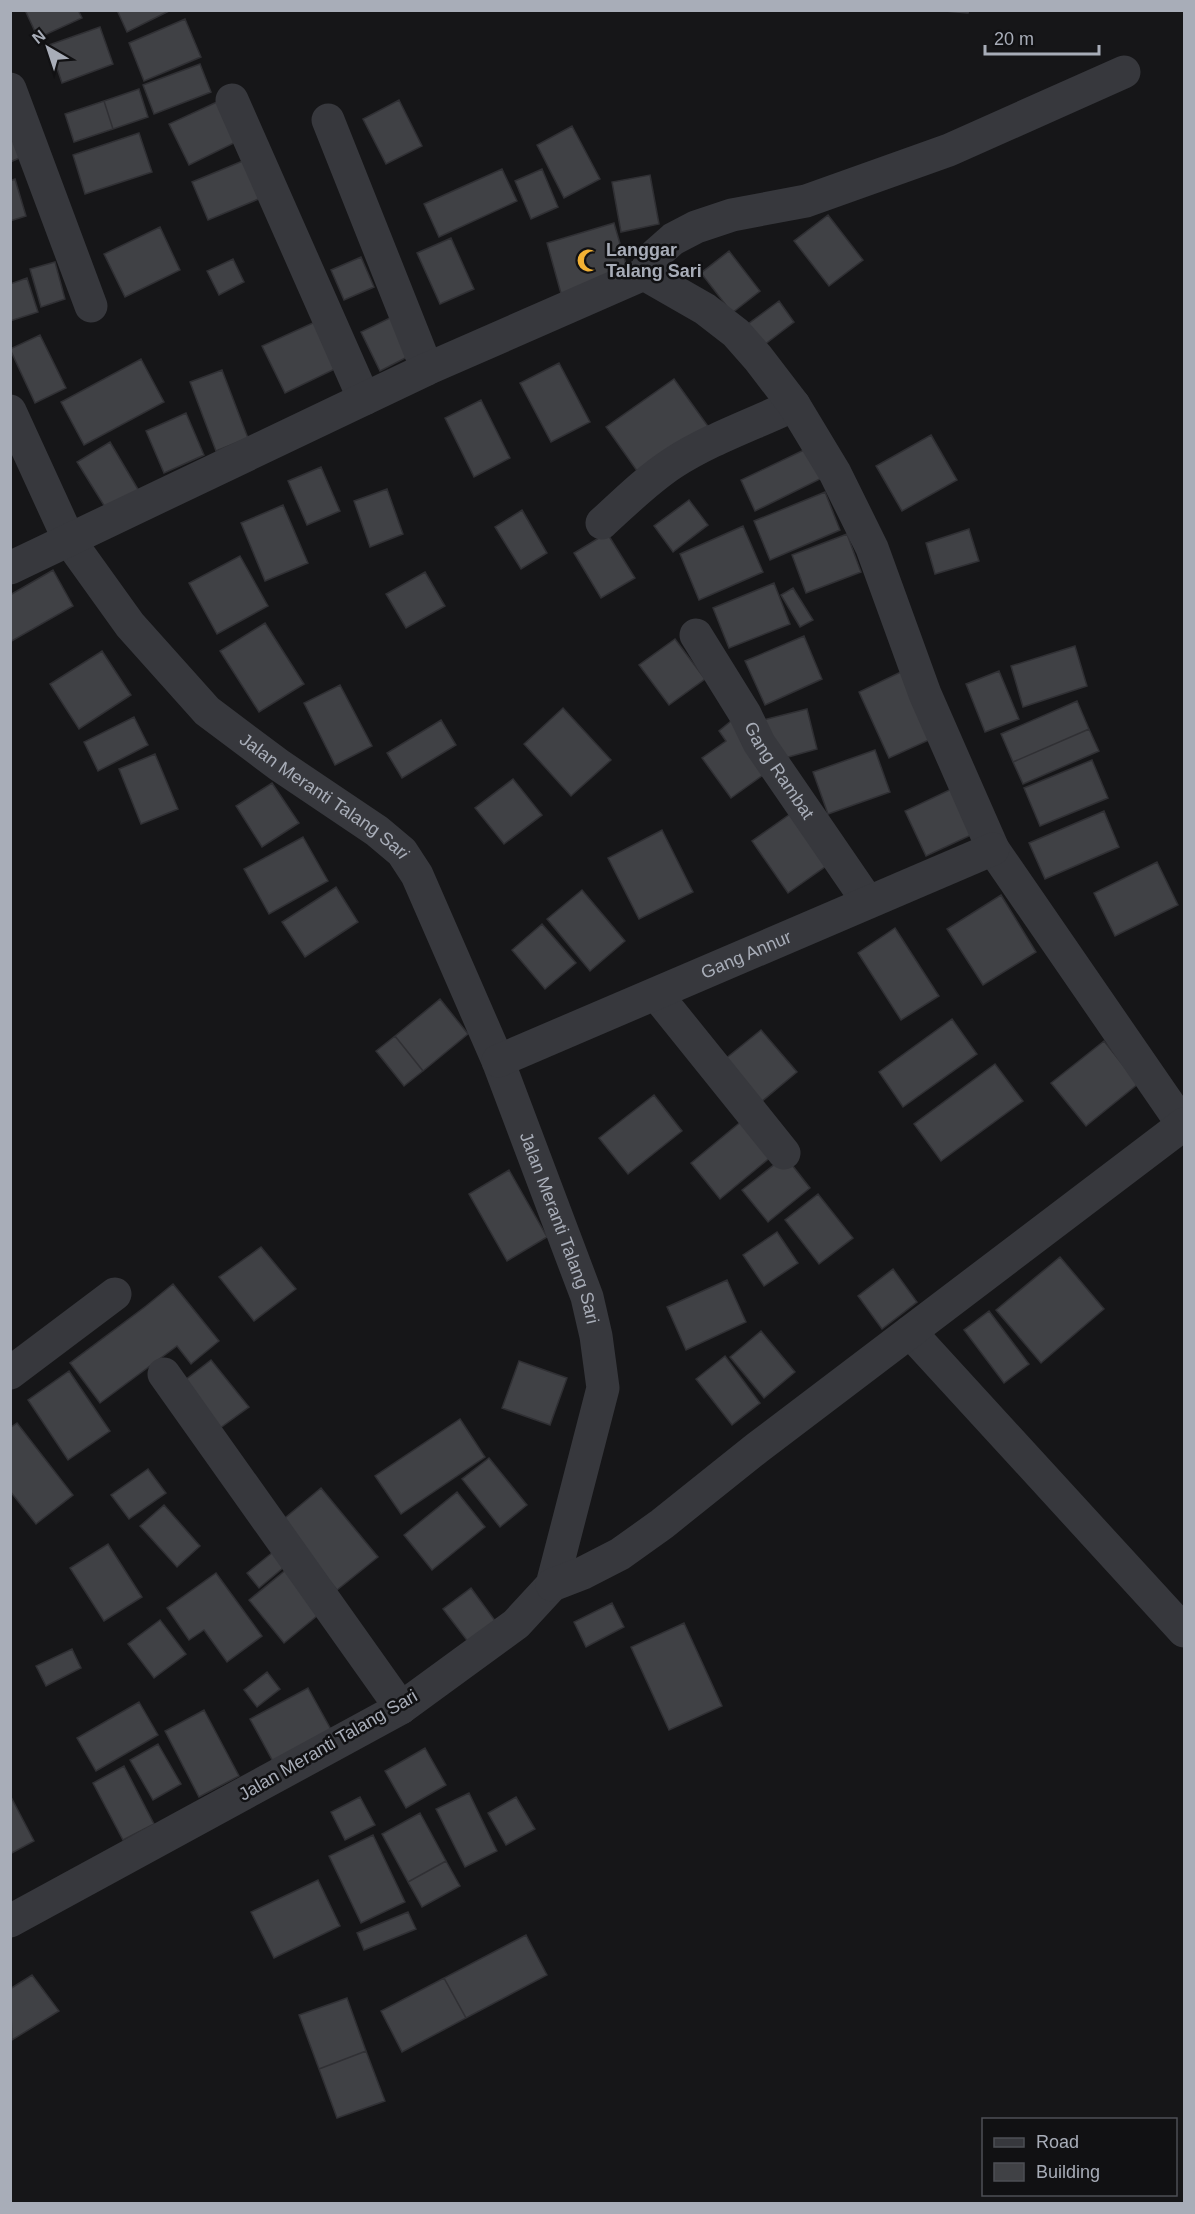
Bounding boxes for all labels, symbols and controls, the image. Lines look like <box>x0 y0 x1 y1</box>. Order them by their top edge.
north arrow <box>18 18 78 78</box>
scale bar <box>985 18 1099 56</box>
text: N <box>29 26 49 47</box>
text: 20 m <box>994 29 1034 49</box>
place label: Langgar Talang Sari <box>606 240 702 281</box>
mosque icon: Langgar Talang Sari <box>575 247 601 273</box>
street label: Gang Rambat <box>740 719 818 823</box>
street label: Jalan Meranti Talang Sari <box>236 729 414 862</box>
street label: Gang Annur <box>698 927 794 983</box>
street label: Jalan Meranti Talang Sari <box>516 1129 603 1326</box>
street label: Jalan Meranti Talang Sari <box>235 1686 421 1804</box>
legend <box>982 2118 1177 2196</box>
text: Road <box>1036 2132 1079 2152</box>
text: Building <box>1036 2162 1100 2182</box>

